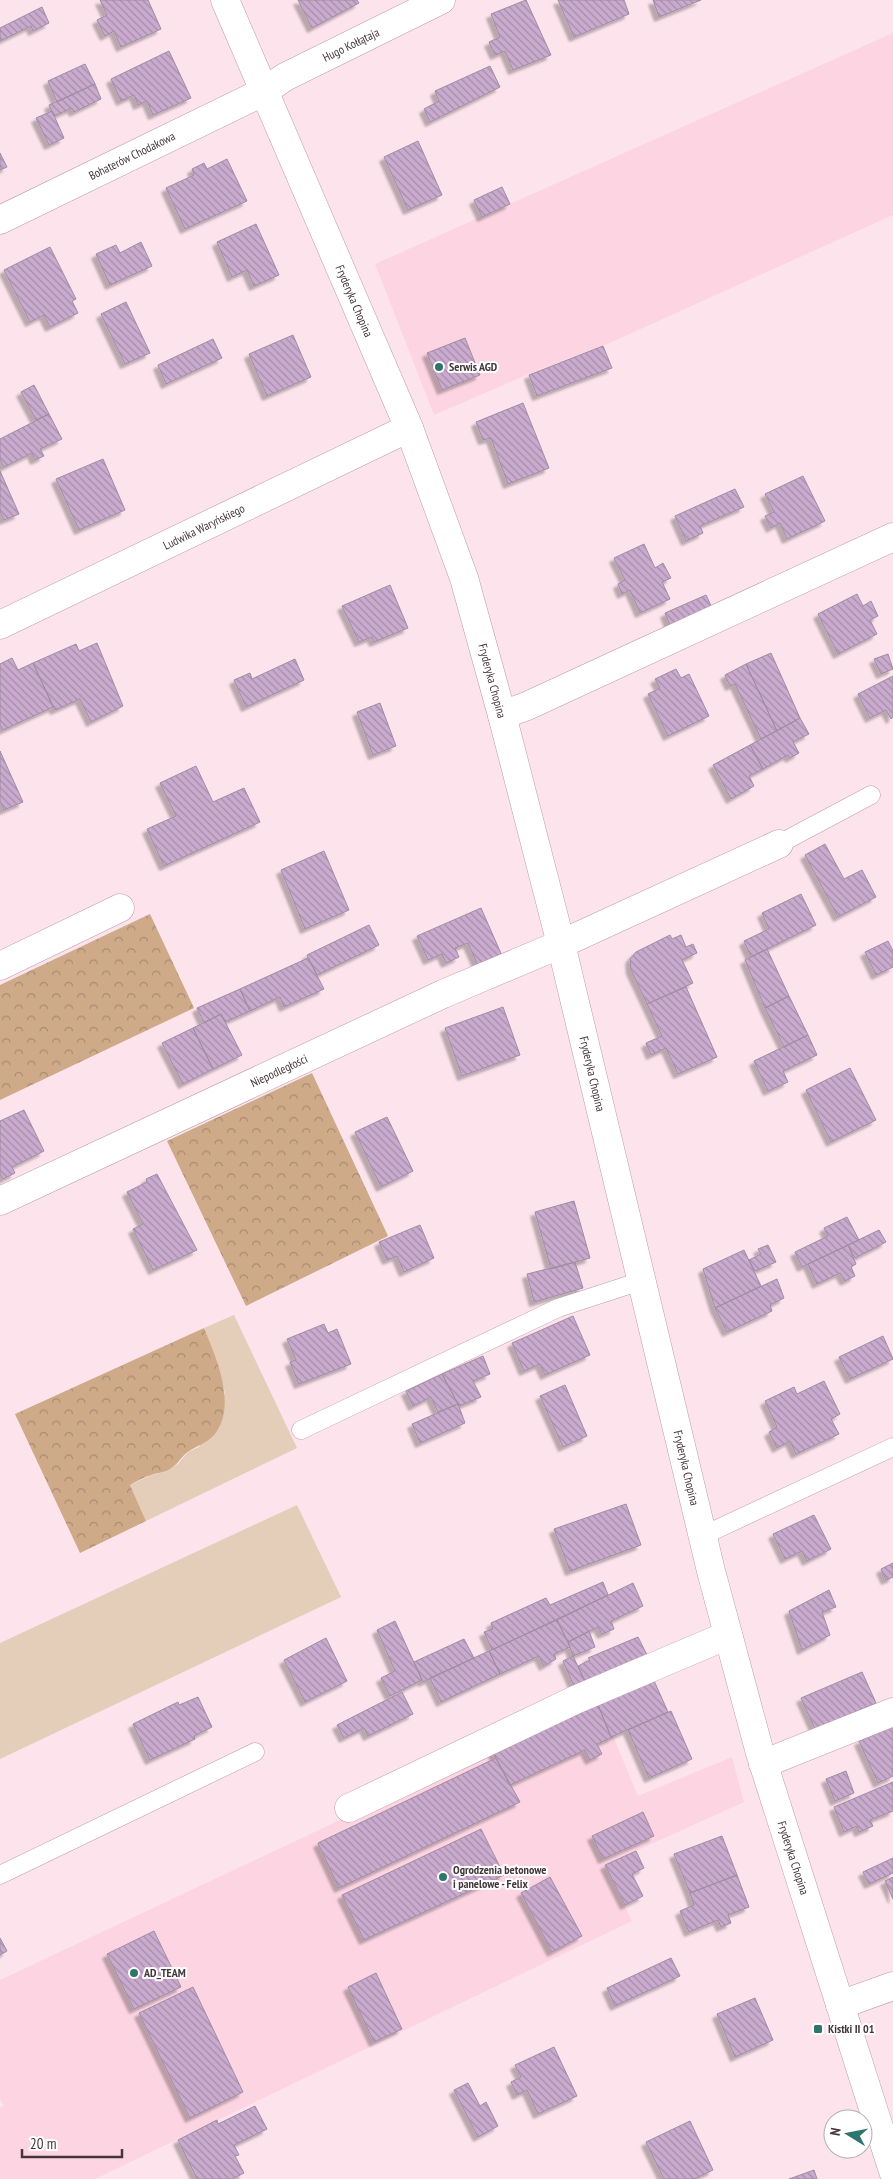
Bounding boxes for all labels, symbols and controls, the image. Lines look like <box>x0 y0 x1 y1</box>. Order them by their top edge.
street label: Hugo Kołłątaja <box>320 24 382 65</box>
street label: Bohaterów Chodakowa <box>86 128 178 183</box>
street label: Fryderyka Chopina <box>333 263 376 339</box>
place label: Serwis AGD <box>449 359 498 374</box>
marker: Serwis AGD <box>433 361 445 373</box>
street label: Ludwika Waryńskiego <box>161 500 247 553</box>
street label: Fryderyka Chopina <box>475 642 510 720</box>
street label: Fryderyka Chopina <box>577 1035 608 1113</box>
street label: Niepodległości <box>248 1051 310 1090</box>
street label: Fryderyka Chopina <box>671 1429 702 1507</box>
street label: Fryderyka Chopina <box>775 1819 812 1897</box>
place label: Ogrodzenia betonowe i panelowe - Felix <box>453 1862 546 1891</box>
marker: Ogrodzenia betonowe i panelowe - Felix <box>437 1871 449 1883</box>
place label: AD_TEAM <box>143 1965 186 1980</box>
marker: AD_TEAM <box>128 1967 140 1979</box>
place label: Kistki II 01 <box>828 2021 875 2036</box>
marker: Kistki II 01 <box>812 2023 824 2035</box>
north arrow <box>823 2109 873 2159</box>
scale bar <box>22 2126 122 2158</box>
text: N <box>826 2126 845 2137</box>
text: 20 m <box>30 2134 56 2153</box>

